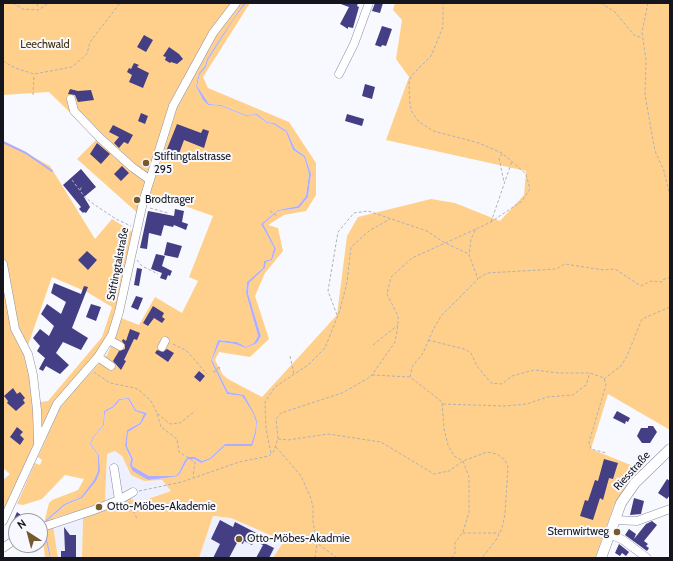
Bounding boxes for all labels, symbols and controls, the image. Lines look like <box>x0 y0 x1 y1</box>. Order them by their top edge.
park label: Leechwald <box>20 38 70 52</box>
place label: Stiftingtalstrasse 295 <box>154 150 231 176</box>
marker: Stiftingtalstrasse 295 <box>141 158 151 168</box>
place label: Brodtrager <box>145 193 194 207</box>
marker: Brodtrager <box>132 195 142 205</box>
street label: Stiftingtalstraße <box>104 226 132 302</box>
street label: Riesstraße <box>611 449 653 493</box>
place label: Otto-Möbes-Akademie <box>107 500 216 514</box>
marker: Otto-Möbes-Akademie <box>94 502 104 512</box>
north arrow <box>8 513 48 553</box>
text: N <box>14 516 29 532</box>
place label: Sternwirtweg <box>547 525 609 539</box>
marker: Sternwirtweg <box>612 527 622 537</box>
place label: Otto-Möbes-Akadmie <box>247 532 350 546</box>
marker: Otto-Möbes-Akadmie <box>234 534 244 544</box>

